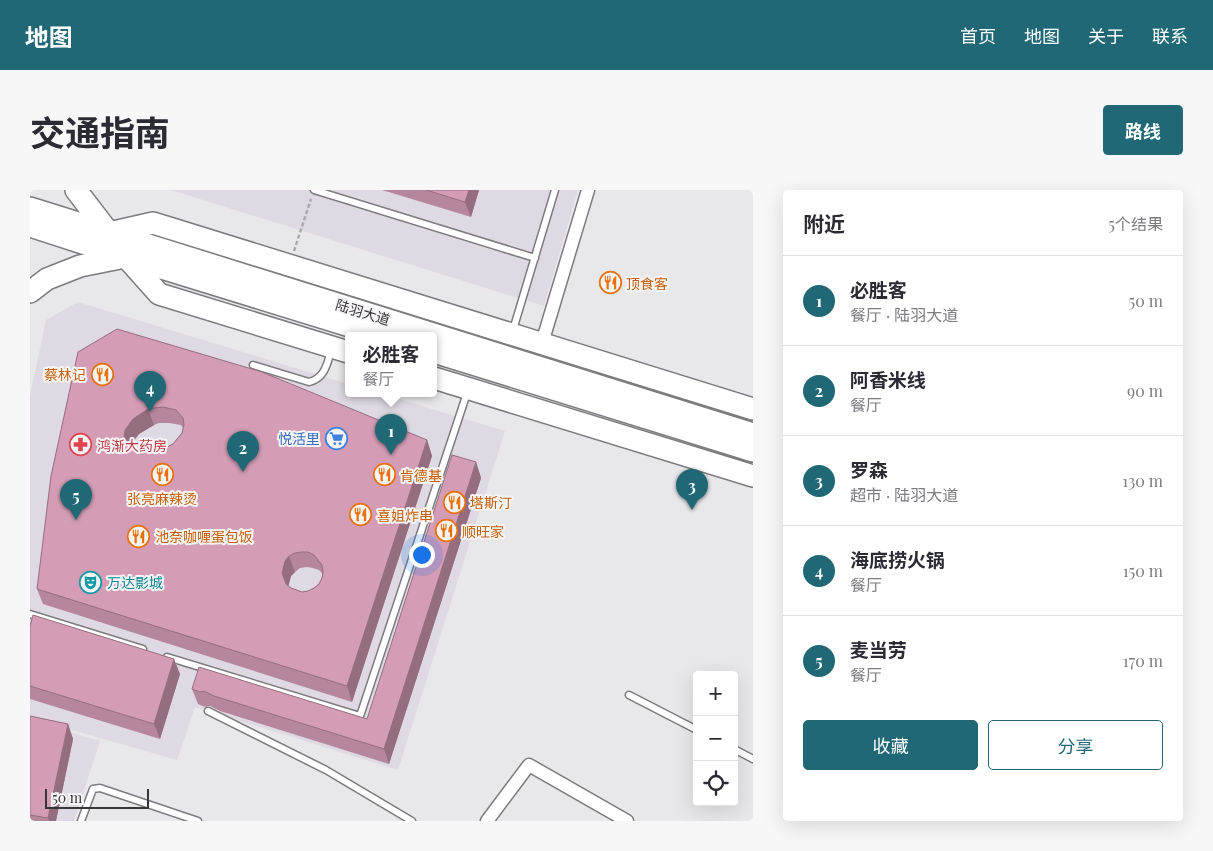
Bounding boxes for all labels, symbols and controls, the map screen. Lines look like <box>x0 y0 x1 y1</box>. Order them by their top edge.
text: 地图 <box>25 20 73 52</box>
text: 首页 <box>960 24 996 48</box>
text: 地图 <box>1024 24 1060 48</box>
text: 关于 <box>1088 24 1124 48</box>
text: 联系 <box>1152 24 1188 48</box>
button: 路线 <box>1103 105 1183 155</box>
text: 交通指南 <box>30 108 170 155</box>
text: 附近 <box>803 209 845 237</box>
text: 5个结果 <box>1108 213 1163 234</box>
restaurant icon: 顶食客 <box>598 271 622 295</box>
place label: 顶食客 <box>626 274 668 293</box>
text: 必胜客 <box>850 276 907 302</box>
text: 1 <box>816 290 822 311</box>
text: 50 m <box>1129 290 1163 311</box>
street label: 陆羽大道 <box>333 295 393 329</box>
text: 餐厅 · 陆羽大道 <box>850 304 958 325</box>
popup <box>345 332 437 397</box>
text: 必胜客 <box>362 340 420 366</box>
restaurant icon: 蔡林记 <box>90 362 114 386</box>
place label: 蔡林记 <box>44 365 86 384</box>
text: 阿香米线 <box>850 366 926 392</box>
text: 餐厅 <box>362 368 395 389</box>
pin: 4 <box>134 371 166 412</box>
text: 2 <box>815 380 823 401</box>
text: 90 m <box>1127 380 1163 401</box>
text: 餐厅 <box>850 394 882 415</box>
pin: 1 <box>375 414 407 455</box>
supermarket icon: 悦活里 <box>324 426 348 450</box>
place label: 悦活里 <box>278 429 320 448</box>
pin: 2 <box>227 431 259 472</box>
pharmacy icon: 鸿渐大药房 <box>69 433 93 457</box>
place label: 鸿渐大药房 <box>97 436 167 455</box>
text: 罗森 <box>850 456 888 482</box>
restaurant icon: 张亮麻辣烫 <box>150 463 174 487</box>
restaurant icon: 肯德基 <box>372 463 396 487</box>
place label: 肯德基 <box>400 466 442 485</box>
pin: 3 <box>676 469 708 510</box>
text: 3 <box>815 470 823 491</box>
text: 130 m <box>1122 470 1163 491</box>
pin: 5 <box>60 479 92 520</box>
text: 超市 · 陆羽大道 <box>850 484 958 505</box>
place label: 张亮麻辣烫 <box>127 489 197 508</box>
restaurant icon: 塔斯汀 <box>442 490 466 514</box>
place label: 塔斯汀 <box>470 493 512 512</box>
restaurant icon: 喜姐炸串 <box>349 503 373 527</box>
place label: 喜姐炸串 <box>377 506 433 525</box>
restaurant icon: 顺旺家 <box>434 519 458 543</box>
place label: 顺旺家 <box>462 522 504 541</box>
restaurant icon: 池奈咖喱蛋包饭 <box>127 524 151 548</box>
place label: 池奈咖喱蛋包饭 <box>155 527 253 546</box>
your location <box>409 542 435 568</box>
text: 海底捞火锅 <box>850 546 945 572</box>
text: 4 <box>815 560 823 581</box>
text: 150 m <box>1123 560 1163 581</box>
theatre icon: 万达影城 <box>79 570 103 594</box>
place label: 万达影城 <box>107 573 163 592</box>
text: 餐厅 <box>850 574 882 595</box>
text: 麦当劳 <box>850 636 907 662</box>
text: 5 <box>815 650 823 671</box>
text: 170 m <box>1123 650 1163 671</box>
text: 餐厅 <box>850 664 882 685</box>
map controls <box>693 671 738 806</box>
button: + <box>693 671 738 716</box>
button: − <box>693 716 738 761</box>
button: 收藏 <box>803 720 978 770</box>
button: 分享 <box>988 720 1163 770</box>
button: locate <box>693 761 738 806</box>
scale bar <box>45 786 149 809</box>
text: 50 m <box>52 788 82 807</box>

